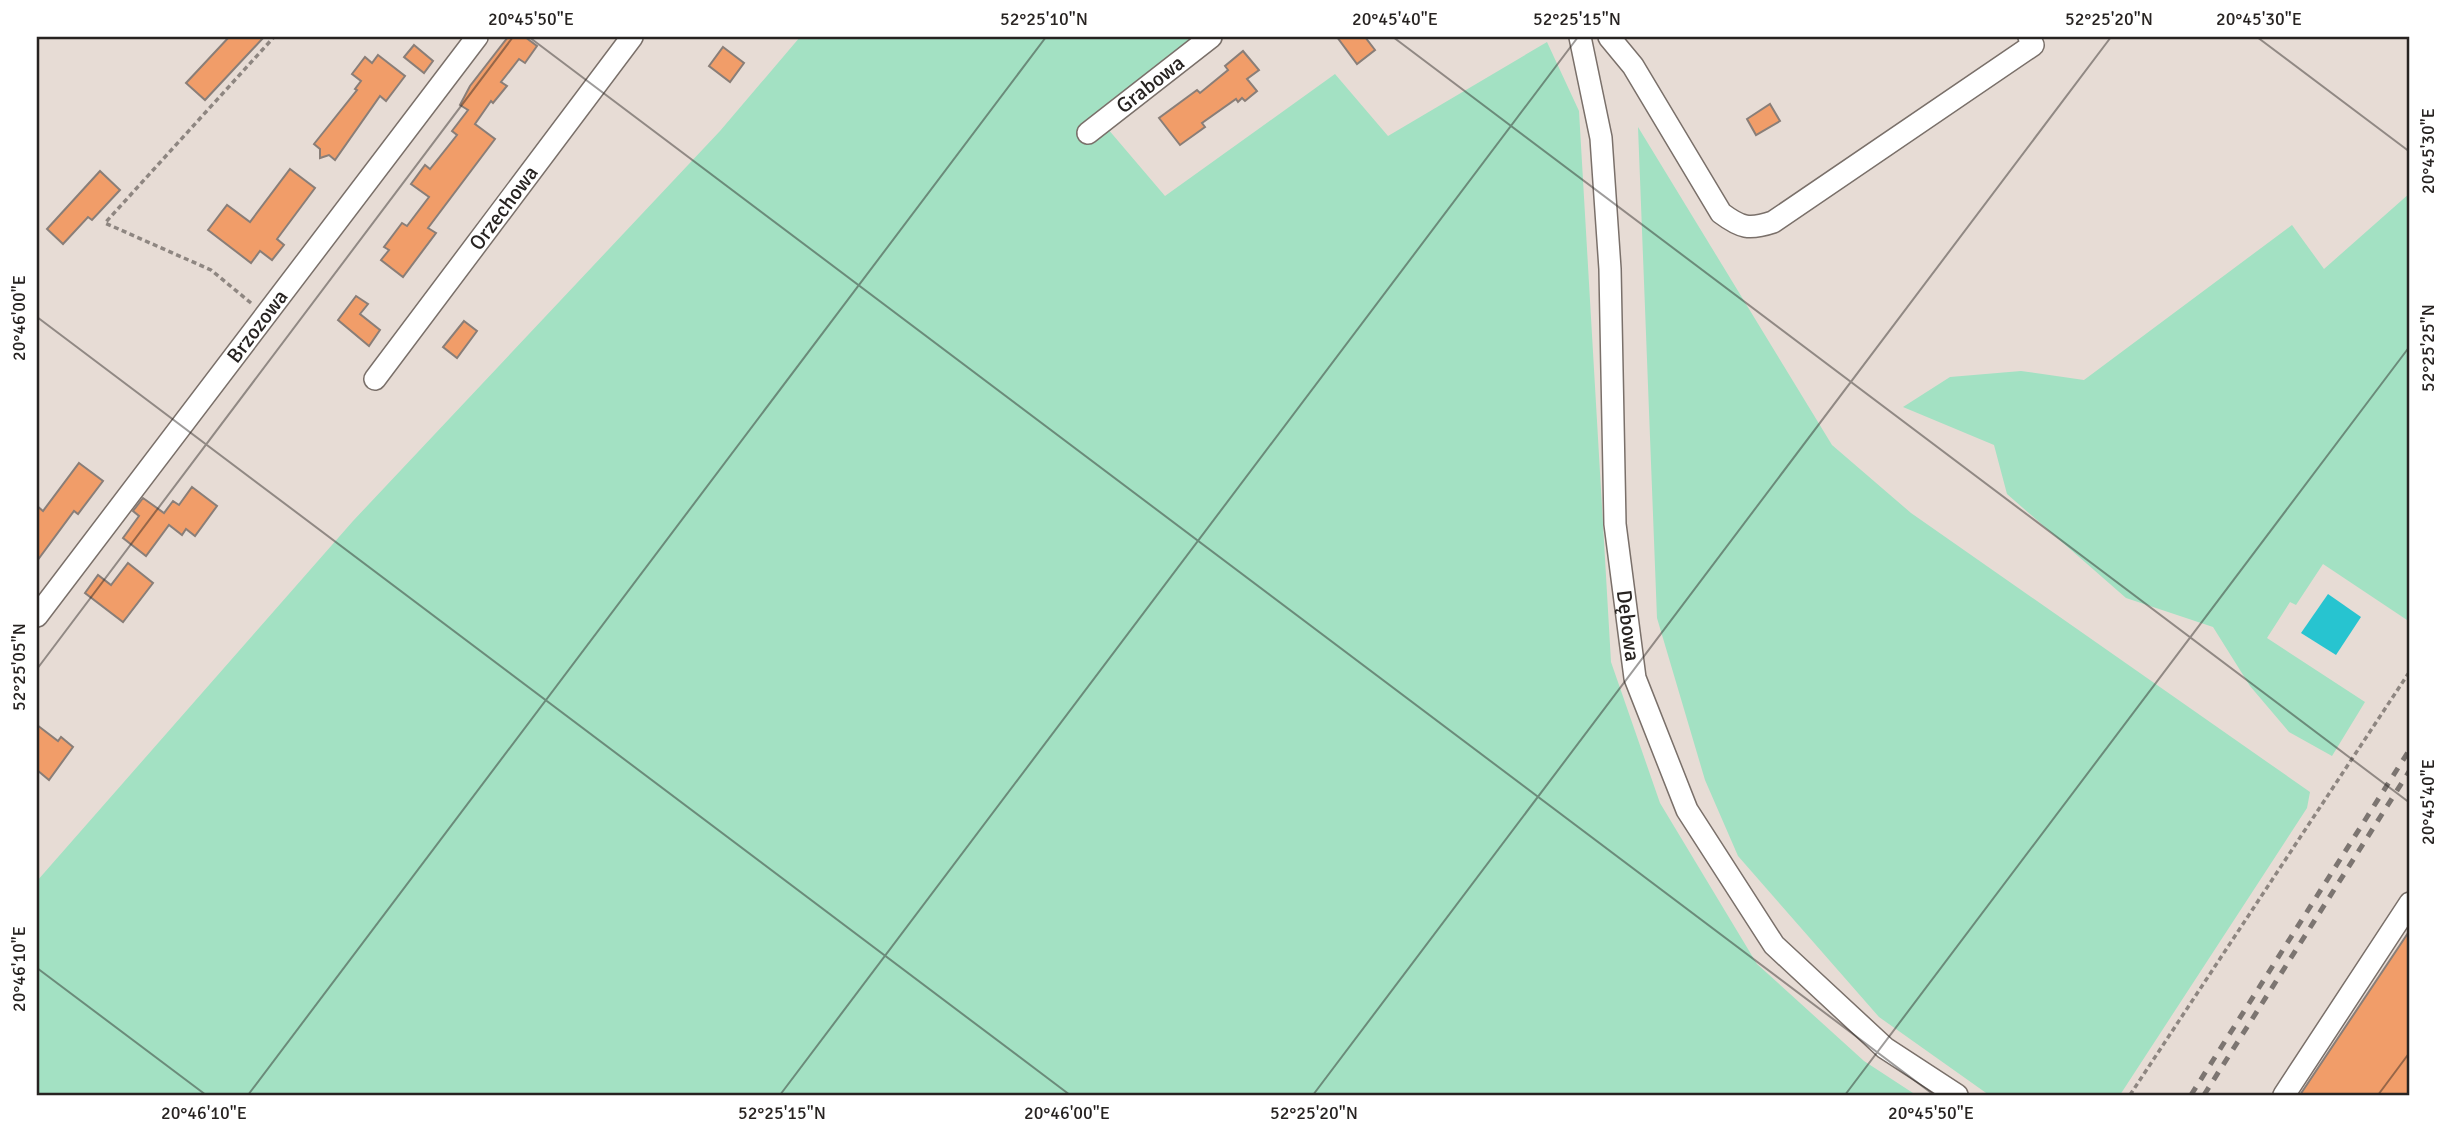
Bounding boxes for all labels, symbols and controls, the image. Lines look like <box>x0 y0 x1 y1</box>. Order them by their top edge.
text: 20°45'50"E <box>488 8 574 30</box>
text: 52°25'10"N <box>1000 8 1088 30</box>
text: 20°45'40"E <box>1352 8 1438 30</box>
text: 52°25'15"N <box>1533 8 1621 30</box>
text: 52°25'20"N <box>2065 8 2153 30</box>
text: 20°45'30"E <box>2216 8 2302 30</box>
street label: Grabowa <box>1111 50 1189 119</box>
text: 20°45'30"E <box>2417 108 2439 194</box>
street label: Orzechowa <box>463 161 544 255</box>
text: 20°46'00"E <box>8 275 30 361</box>
street label: Brzozowa <box>221 284 293 368</box>
text: 52°25'25"N <box>2417 304 2439 392</box>
street label: Dębowa <box>1611 588 1646 663</box>
text: 52°25'05"N <box>8 623 30 711</box>
text: 20°45'40"E <box>2417 759 2439 845</box>
text: 20°46'10"E <box>8 926 30 1012</box>
text: 20°46'10"E <box>161 1102 247 1124</box>
text: 52°25'15"N <box>738 1102 826 1124</box>
text: 20°46'00"E <box>1024 1102 1110 1124</box>
text: 52°25'20"N <box>1270 1102 1358 1124</box>
text: 20°45'50"E <box>1888 1102 1974 1124</box>

